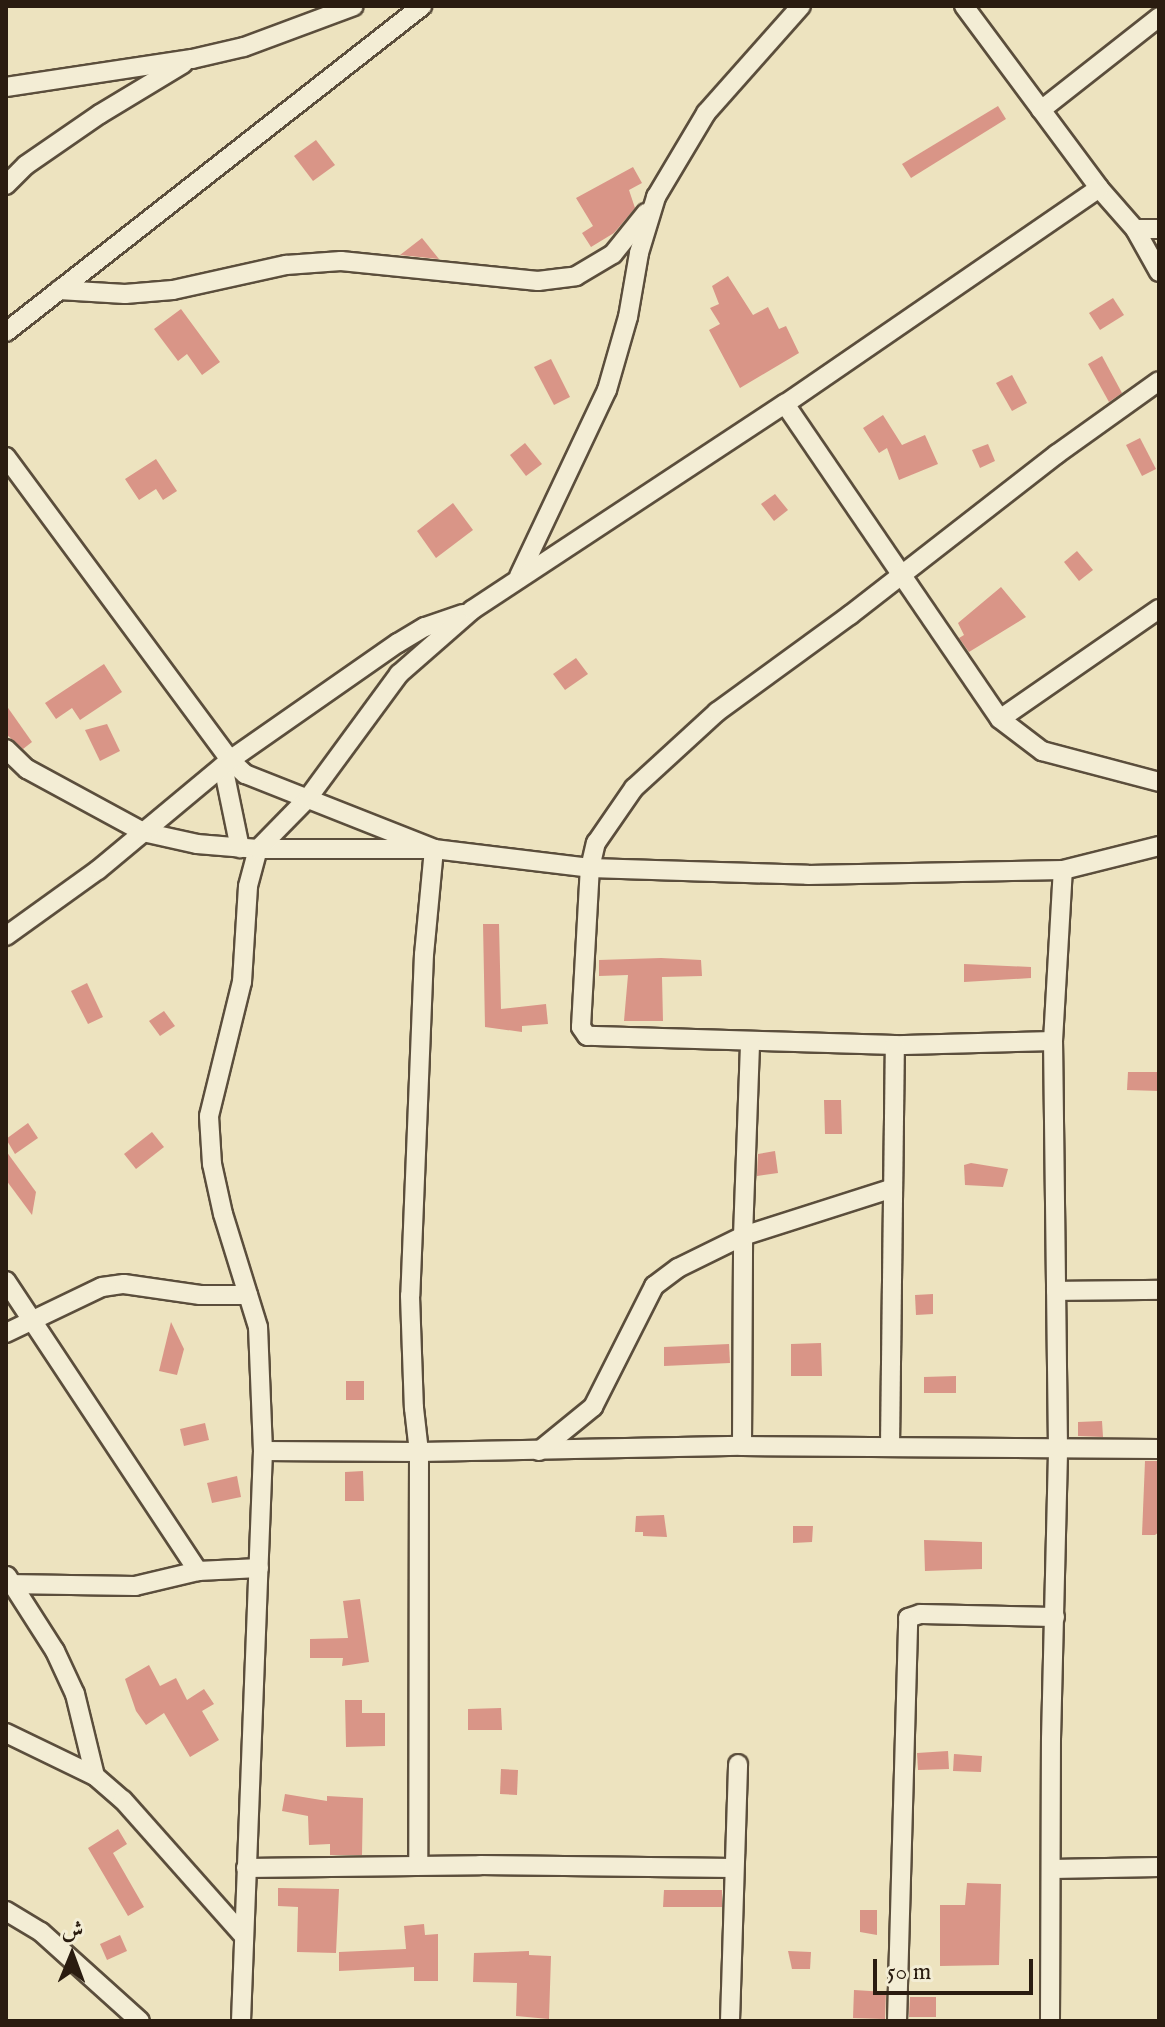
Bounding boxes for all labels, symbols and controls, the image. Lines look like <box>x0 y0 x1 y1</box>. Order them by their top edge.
north arrow <box>32 1915 112 1995</box>
text: ش <box>61 1917 84 1945</box>
scale bar <box>877 1943 1037 1993</box>
text: 50 m <box>887 1957 931 1988</box>

